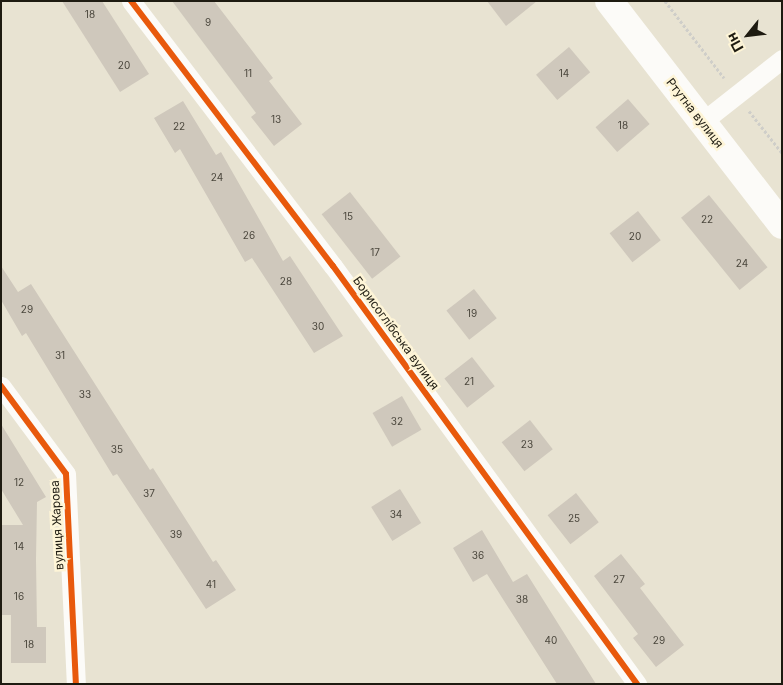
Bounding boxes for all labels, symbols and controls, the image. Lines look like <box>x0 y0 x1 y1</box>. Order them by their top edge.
house number: 18 <box>85 9 95 21</box>
north arrow <box>723 10 773 60</box>
house number: 9 <box>205 17 211 29</box>
text: Пн <box>722 30 747 55</box>
house number: 20 <box>118 60 130 72</box>
house number: 11 <box>244 68 252 80</box>
house number: 14 <box>559 68 569 80</box>
street label: Ртутна вулиця <box>663 75 727 151</box>
house number: 13 <box>271 114 281 126</box>
house number: 18 <box>618 120 628 132</box>
house number: 22 <box>173 121 185 133</box>
house number: 24 <box>211 172 223 184</box>
house number: 15 <box>343 211 353 223</box>
house number: 22 <box>701 214 713 226</box>
house number: 26 <box>243 230 255 242</box>
house number: 20 <box>629 231 641 243</box>
house number: 17 <box>370 247 380 259</box>
house number: 24 <box>736 258 748 270</box>
street label: Борисоглібська вулиця <box>350 274 442 392</box>
house number: 28 <box>280 276 292 288</box>
house number: 29 <box>21 304 33 316</box>
house number: 19 <box>467 308 477 320</box>
house number: 30 <box>312 321 324 333</box>
house number: 31 <box>55 350 65 362</box>
house number: 21 <box>464 376 474 388</box>
house number: 33 <box>79 389 91 401</box>
house number: 32 <box>391 416 403 428</box>
house number: 23 <box>521 439 533 451</box>
house number: 35 <box>111 444 123 456</box>
house number: 12 <box>14 477 24 489</box>
street label: вулиця Жарова <box>47 480 67 570</box>
house number: 37 <box>143 488 155 500</box>
house number: 34 <box>390 509 402 521</box>
house number: 25 <box>568 513 580 525</box>
house number: 39 <box>170 529 182 541</box>
house number: 14 <box>14 541 24 553</box>
house number: 36 <box>472 550 484 562</box>
house number: 27 <box>613 574 625 586</box>
house number: 41 <box>206 579 216 591</box>
house number: 16 <box>14 591 24 603</box>
house number: 38 <box>516 594 528 606</box>
house number: 40 <box>545 635 557 647</box>
house number: 29 <box>653 635 665 647</box>
house number: 18 <box>24 639 34 651</box>

